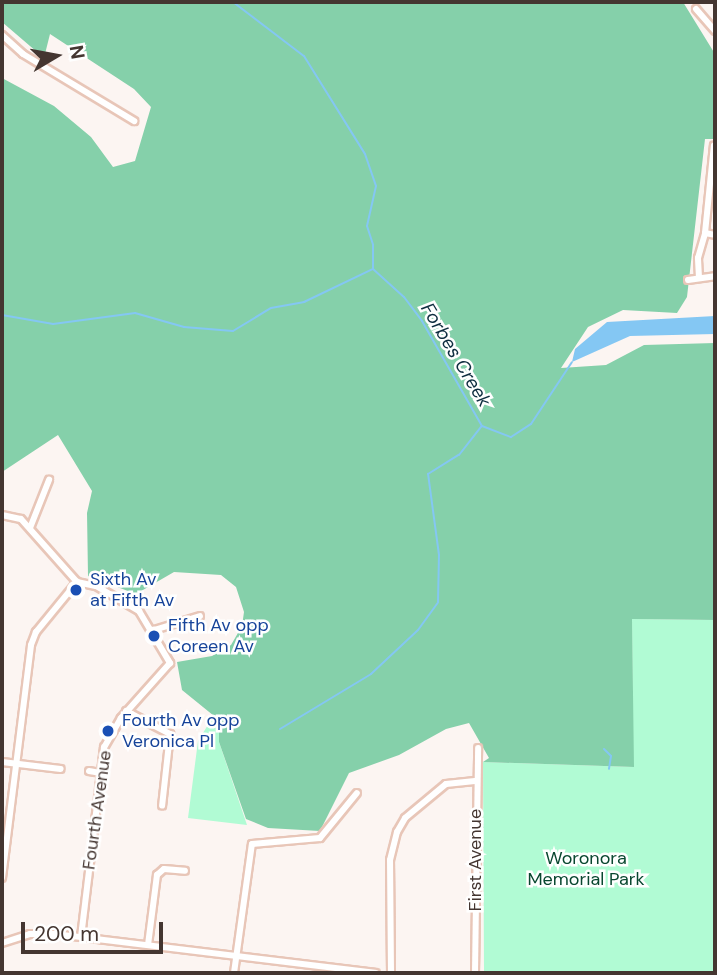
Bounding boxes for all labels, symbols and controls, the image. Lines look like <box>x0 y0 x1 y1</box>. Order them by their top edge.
north arrow <box>21 21 91 91</box>
text: N <box>64 43 91 61</box>
water label: Forbes Creek <box>416 299 496 411</box>
place label: Sixth Av at Fifth Av <box>90 569 174 612</box>
marker: Sixth Av at Fifth Av <box>68 582 84 598</box>
place label: Fifth Av opp Coreen Av <box>168 615 269 658</box>
marker: Fifth Av opp Coreen Av <box>146 628 162 644</box>
place label: Fourth Av opp Veronica Pl <box>122 710 240 752</box>
marker: Fourth Av opp Veronica Pl <box>100 723 116 739</box>
street label: Fourth Avenue <box>78 749 116 871</box>
street label: First Avenue <box>464 809 486 911</box>
park label: Woronora Memorial Park <box>527 848 645 890</box>
scale bar <box>24 908 166 952</box>
text: 200 m <box>34 920 99 948</box>

